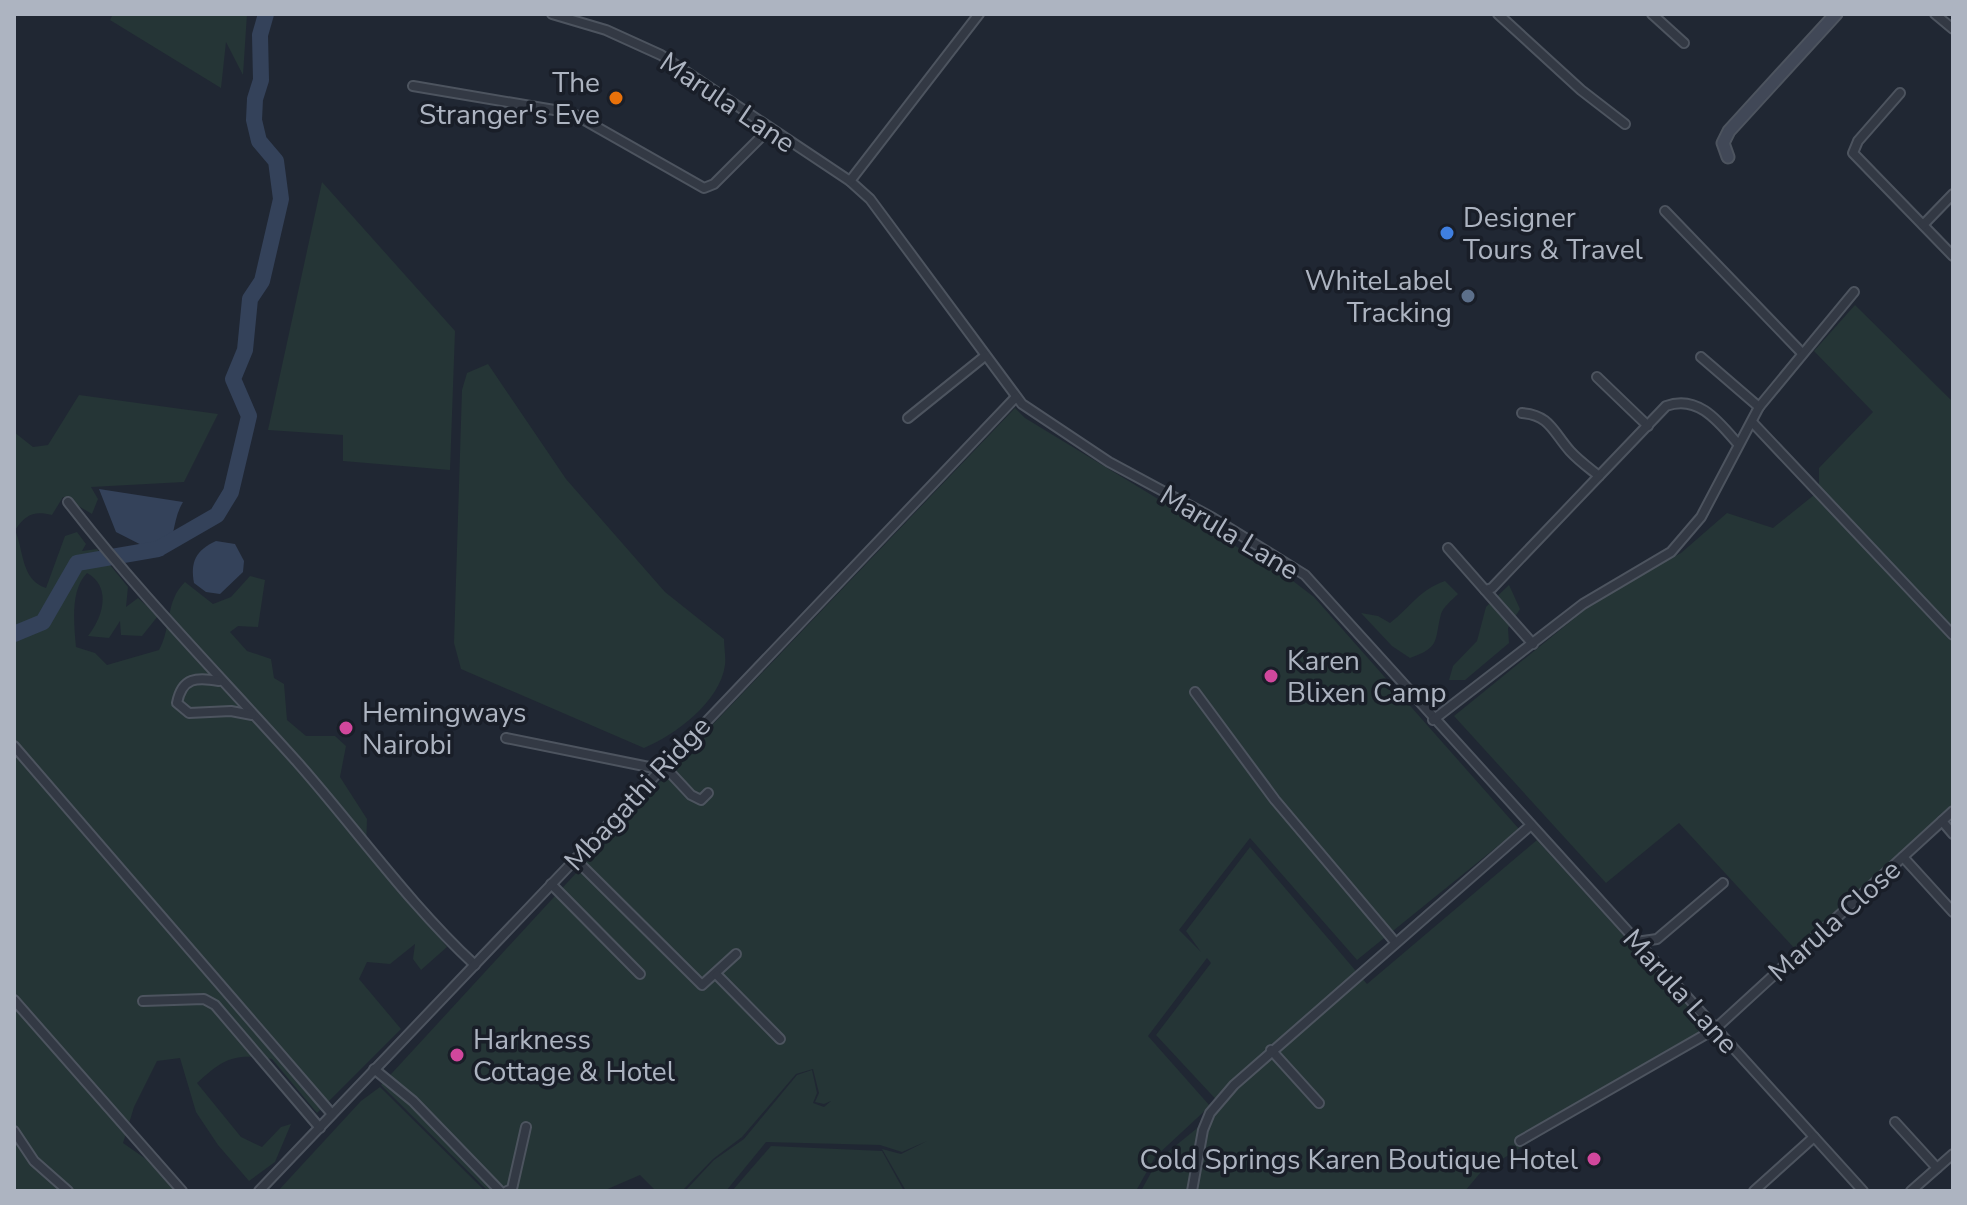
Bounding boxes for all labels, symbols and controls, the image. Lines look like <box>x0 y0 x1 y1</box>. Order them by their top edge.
street label: Marula Lane <box>652 44 803 162</box>
place label: The Stranger's Eve <box>419 64 600 134</box>
marker: The Stranger's Eve <box>607 89 625 107</box>
place label: Designer Tours & Travel <box>1463 199 1644 269</box>
marker: Designer Tours & Travel <box>1438 224 1456 242</box>
place label: WhiteLabel Tracking <box>1305 262 1453 332</box>
marker: WhiteLabel Tracking <box>1459 287 1477 305</box>
street label: Marula Lane <box>1153 476 1306 589</box>
place label: Karen Blixen Camp <box>1287 642 1447 712</box>
marker: Karen Blixen Camp <box>1262 667 1280 685</box>
place label: Hemingways Nairobi <box>362 694 527 764</box>
street label: Mbagathi Ridge <box>556 708 719 879</box>
marker: Hemingways Nairobi <box>337 719 355 737</box>
street label: Marula Close <box>1760 851 1909 990</box>
street label: Marula Lane <box>1614 921 1746 1062</box>
place label: Harkness Cottage & Hotel <box>473 1021 676 1091</box>
marker: Harkness Cottage & Hotel <box>448 1046 466 1064</box>
place label: Cold Springs Karen Boutique Hotel <box>1139 1141 1579 1179</box>
marker: Cold Springs Karen Boutique Hotel <box>1585 1150 1603 1168</box>

